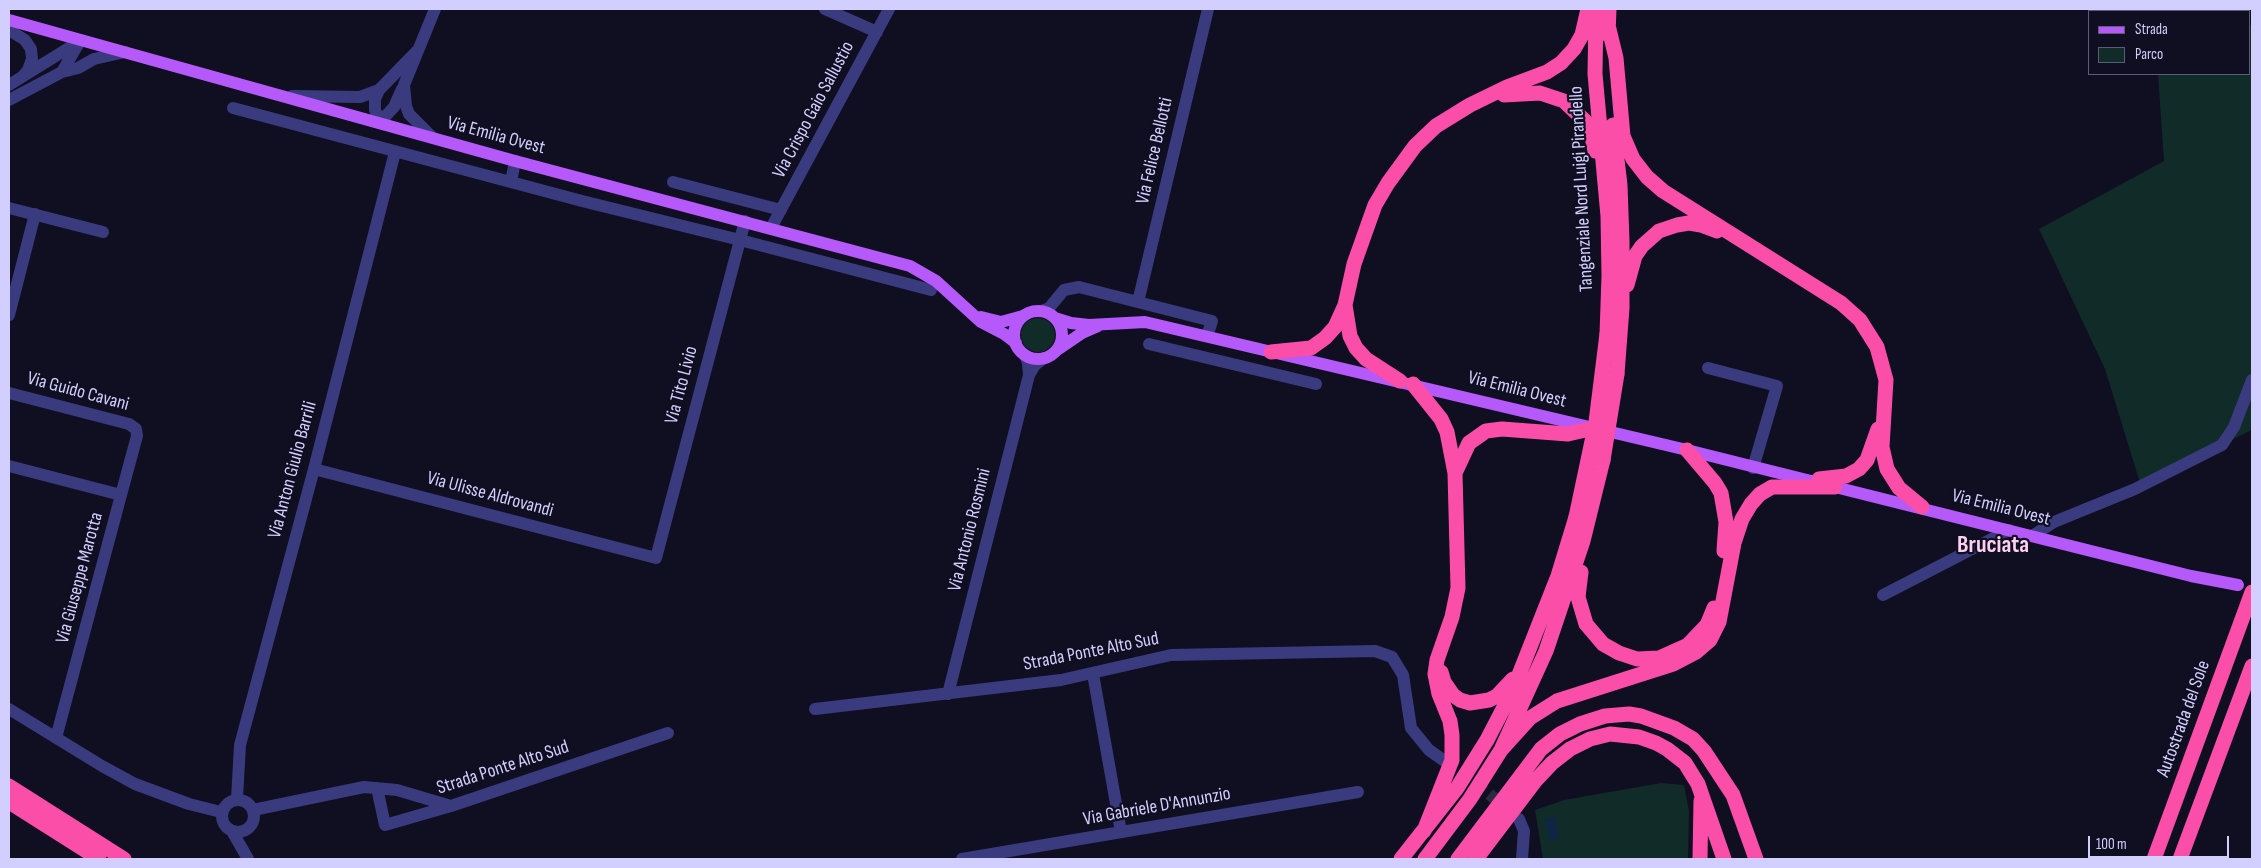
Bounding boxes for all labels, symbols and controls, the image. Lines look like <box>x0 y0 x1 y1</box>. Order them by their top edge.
legend <box>2088 10 2251 75</box>
text: Strada <box>2135 20 2168 39</box>
street label: Via Crispo Gaio Sallustio <box>768 38 860 182</box>
text: Parco <box>2135 45 2163 64</box>
street label: Tangenziale Nord Luigi Pirandello <box>1565 86 1599 292</box>
street label: Via Felice Bellotti <box>1132 95 1178 207</box>
street label: Via Emilia Ovest <box>444 112 548 160</box>
street label: Via Tito Livio <box>661 344 703 426</box>
street label: Via Guido Cavani <box>25 367 131 417</box>
street label: Via Emilia Ovest <box>1465 367 1569 413</box>
street label: Via Anton Giulio Barrili <box>264 399 322 541</box>
street label: Via Antonio Rosmini <box>944 466 996 594</box>
street label: Via Ulisse Aldrovandi <box>424 467 556 523</box>
street label: Via Emilia Ovest <box>1949 485 2053 531</box>
street label: Via Giuseppe Marotta <box>52 510 108 646</box>
district label: Bruciata <box>1957 532 2029 560</box>
street label: Strada Ponte Alto Sud <box>1021 628 1161 676</box>
street label: Autostrada del Sole <box>2152 658 2216 780</box>
street label: Strada Ponte Alto Sud <box>434 736 572 800</box>
street label: Via Gabriele D'Annunzio <box>1082 783 1232 831</box>
scale bar <box>2091 826 2232 858</box>
text: 100 m <box>2096 835 2127 854</box>

